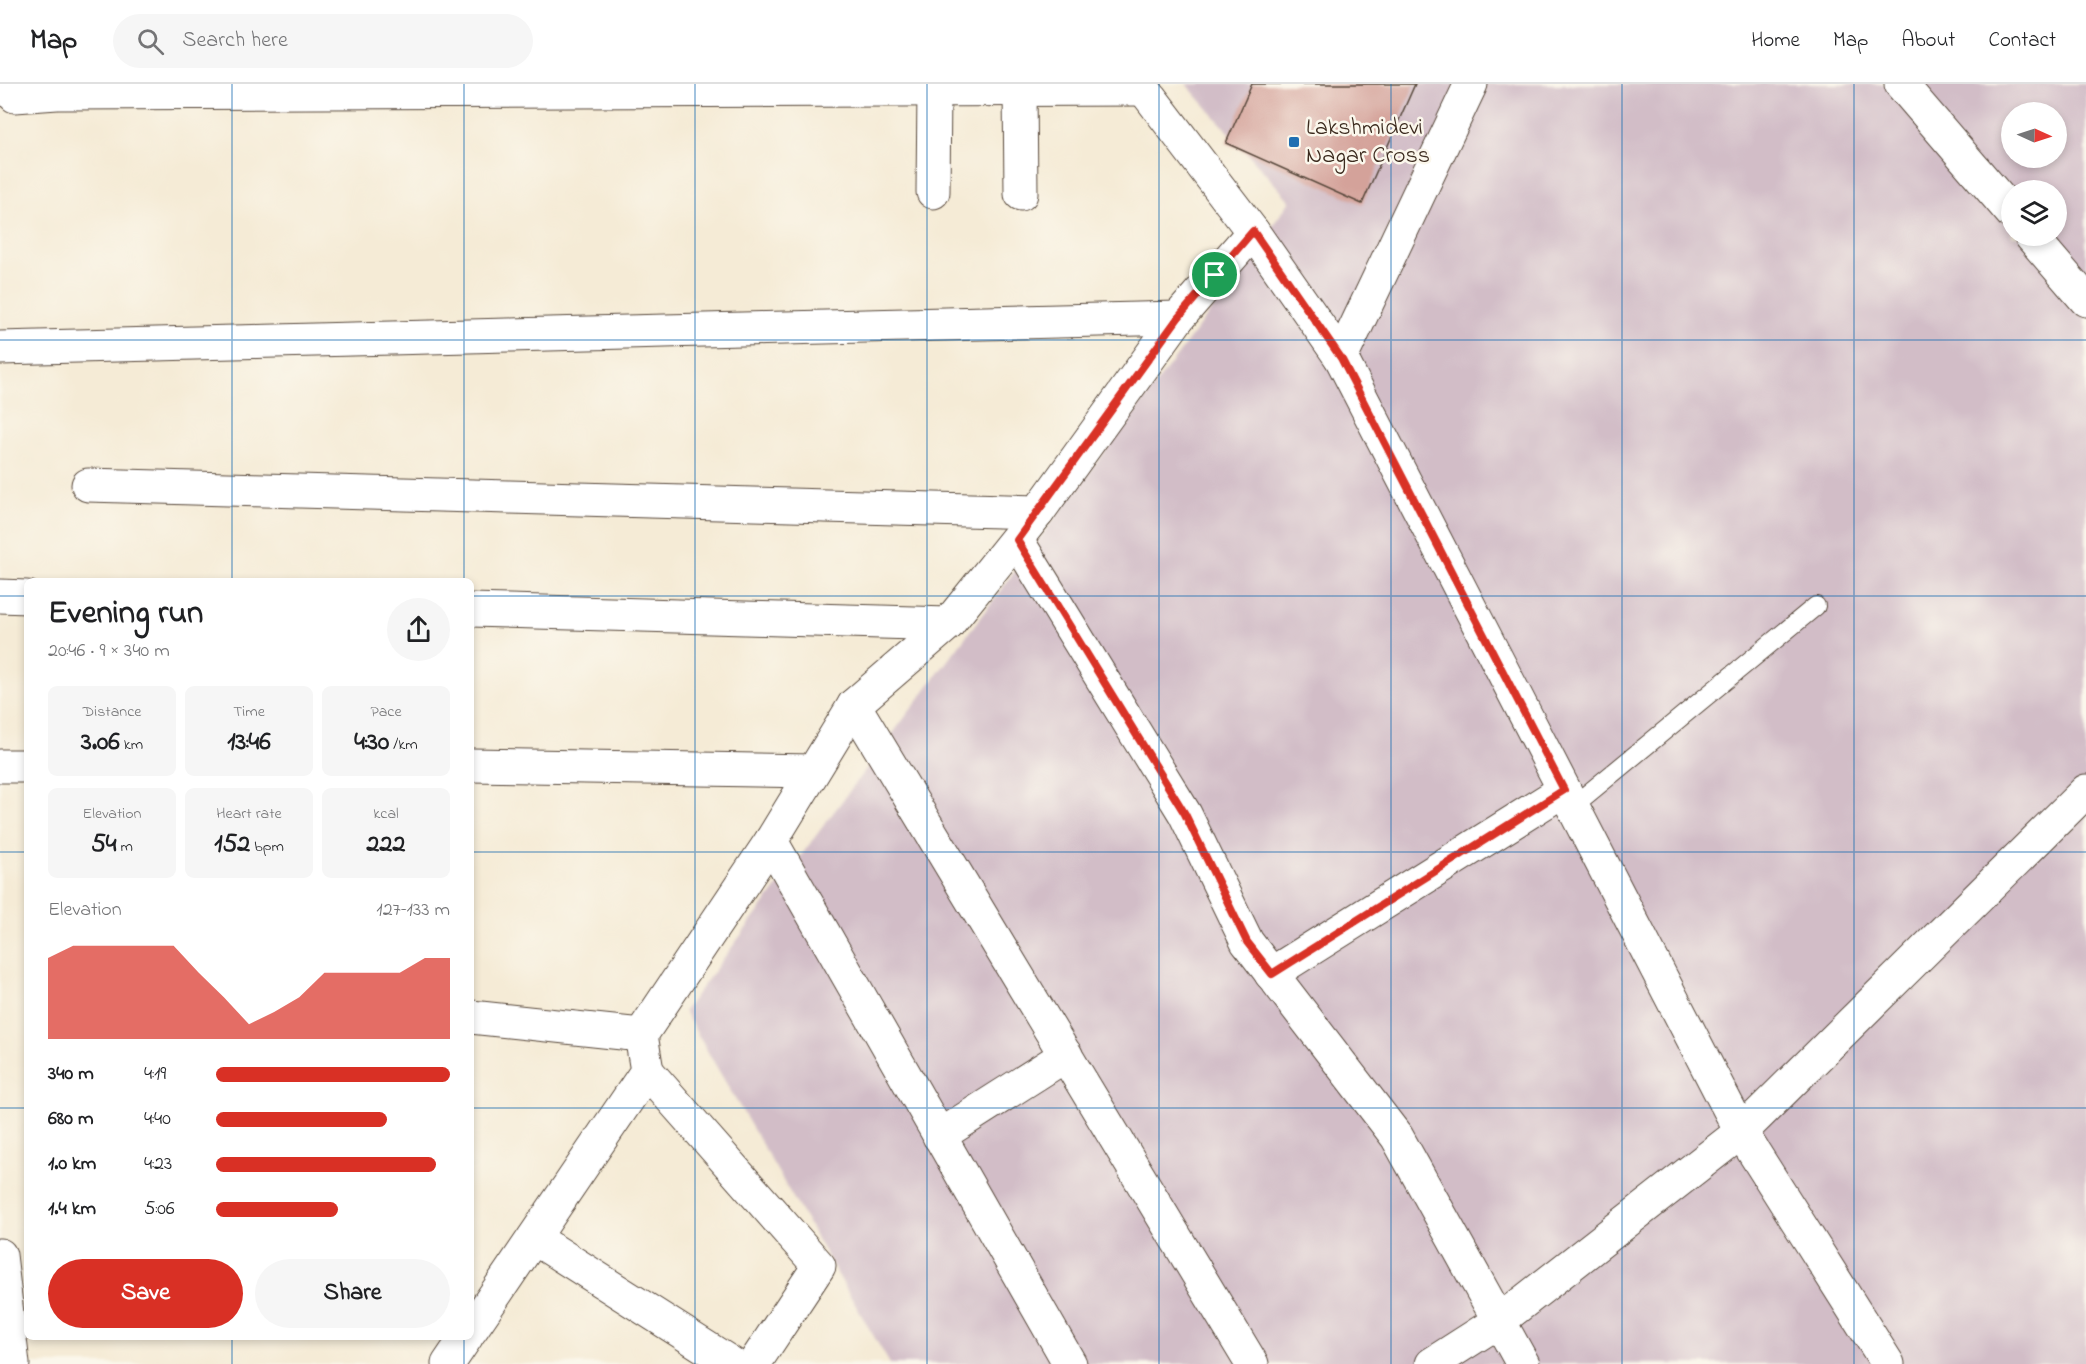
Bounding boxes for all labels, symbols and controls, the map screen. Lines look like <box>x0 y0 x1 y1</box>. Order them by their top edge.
search box <box>113 14 533 68</box>
text: Map <box>30 21 77 62</box>
icon: search <box>134 25 167 58</box>
text: Search here <box>182 25 288 57</box>
text: Home <box>1751 26 1800 56</box>
text: Map <box>1833 26 1868 56</box>
text: About <box>1901 26 1955 56</box>
text: Contact <box>1988 26 2056 56</box>
north arrow <box>2001 102 2067 168</box>
map controls <box>2001 102 2067 246</box>
place label: Lakshmidevi Nagar Cross <box>1306 111 1430 174</box>
marker: Lakshmidevi Nagar Cross <box>1287 135 1301 149</box>
button: layers <box>2001 180 2067 246</box>
pin <box>1189 249 1240 300</box>
icon: arrive <box>1198 258 1231 291</box>
text: Evening run <box>48 590 203 638</box>
button: share <box>387 598 450 661</box>
text: 20:46 · 9 × 340 m <box>48 637 170 666</box>
text: Distance <box>83 700 141 724</box>
text: Time <box>233 700 265 724</box>
text: Pace <box>370 700 402 724</box>
text: 3.06 <box>81 724 120 762</box>
text: 13:46 <box>227 724 271 762</box>
text: 4:30 <box>354 724 389 762</box>
text: km <box>120 733 143 757</box>
text: /km <box>389 733 418 757</box>
text: Elevation <box>83 802 141 826</box>
text: Heart rate <box>216 802 282 826</box>
text: kcal <box>373 802 399 826</box>
text: 54 <box>91 826 117 864</box>
text: 152 <box>214 826 250 864</box>
text: 222 <box>367 826 405 864</box>
text: m <box>117 835 133 859</box>
text: bpm <box>250 835 284 859</box>
text: Elevation <box>48 896 122 925</box>
text: 127–133 m <box>376 896 450 925</box>
text: 340 m <box>48 1060 94 1089</box>
text: 4:19 <box>144 1060 166 1089</box>
text: 680 m <box>48 1105 93 1134</box>
text: 4:40 <box>144 1105 171 1134</box>
text: 1.0 km <box>48 1150 96 1179</box>
text: 4:23 <box>144 1150 172 1179</box>
text: 1.4 km <box>48 1195 96 1224</box>
text: 5:06 <box>144 1195 175 1224</box>
button: Save <box>48 1259 243 1328</box>
button: Share <box>255 1259 450 1328</box>

